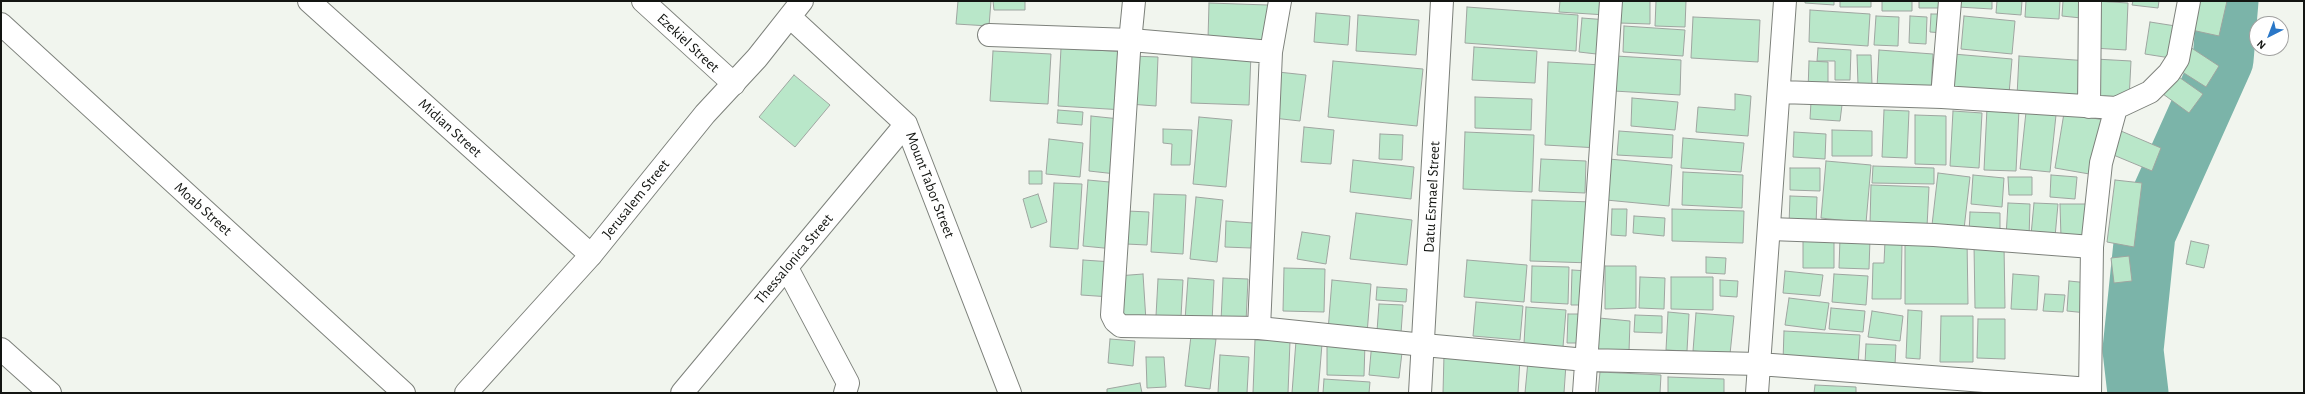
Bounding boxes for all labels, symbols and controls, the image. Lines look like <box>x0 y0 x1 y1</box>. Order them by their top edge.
street label: Ezekiel Street <box>653 10 723 76</box>
north arrow <box>2249 16 2289 56</box>
text: N <box>2255 38 2268 51</box>
street label: Midian Street <box>415 95 485 161</box>
street label: Mount Tabor Street <box>901 129 959 241</box>
street label: Datu Esmael Street <box>1420 141 1444 253</box>
street label: Jerusalem Street <box>599 156 673 242</box>
street label: Moab Street <box>170 178 236 240</box>
street label: Thessalonica Street <box>751 210 837 308</box>

